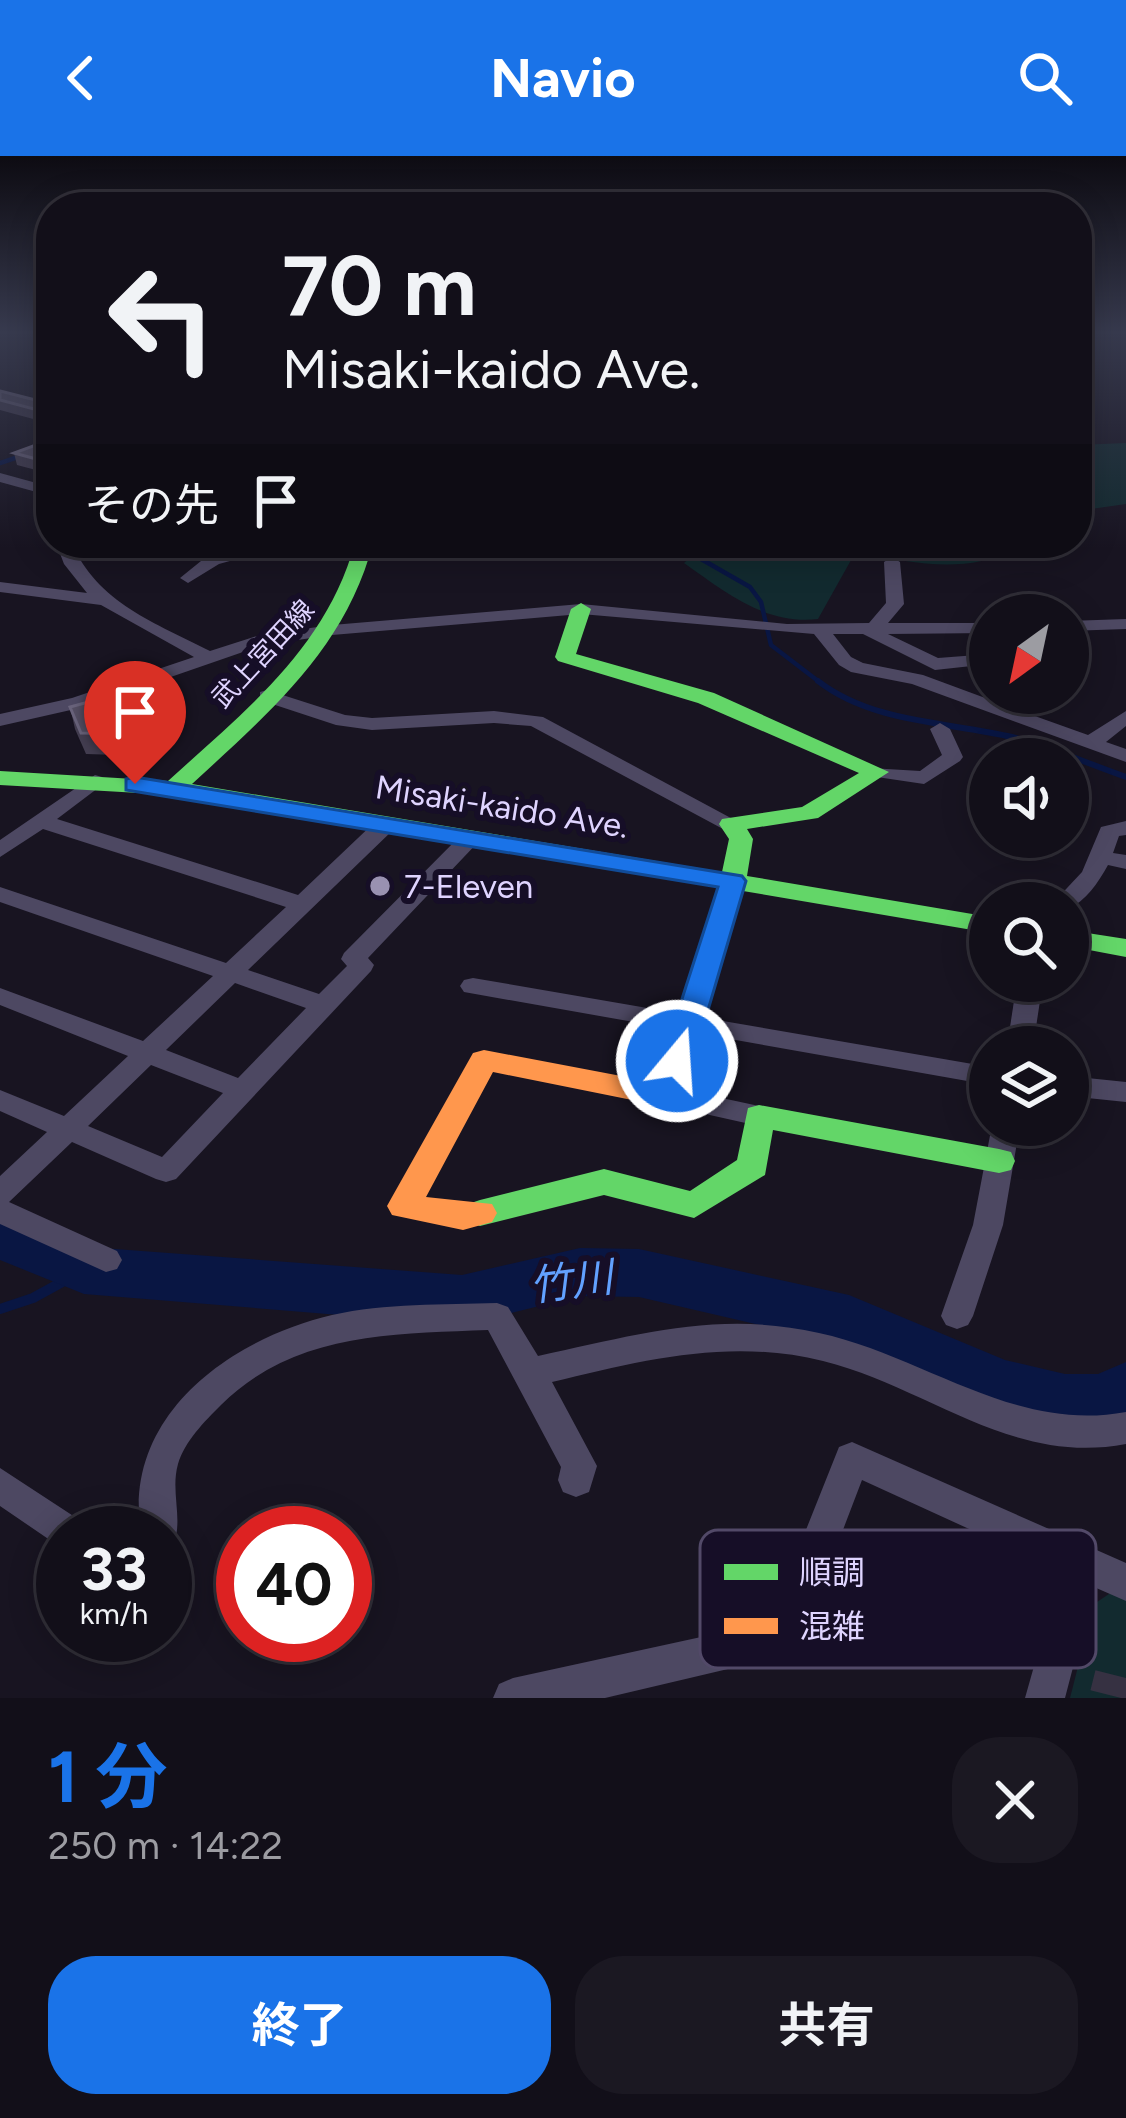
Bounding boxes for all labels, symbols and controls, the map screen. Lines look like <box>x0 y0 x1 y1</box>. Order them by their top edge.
icon: back <box>48 45 114 111</box>
icon: search <box>1012 45 1078 111</box>
text: Navio <box>490 46 636 111</box>
text: 70 m <box>282 235 476 336</box>
icon: left <box>84 240 240 396</box>
text: Misaki-kaido Ave. <box>282 337 700 402</box>
icon: arrive <box>243 468 309 534</box>
text: その先 <box>84 478 219 532</box>
street label: 武上宮田線 <box>205 593 321 714</box>
north arrow <box>969 594 1089 714</box>
map controls <box>969 594 1089 1146</box>
pin <box>84 661 186 784</box>
icon: arrive <box>102 679 168 745</box>
button: sound <box>969 738 1089 858</box>
street label: Misaki-kaido Ave. <box>373 767 631 846</box>
place label: 7-Eleven <box>404 867 533 906</box>
marker: 7-Eleven <box>367 873 393 899</box>
button: search <box>969 882 1089 1002</box>
position arrow <box>614 998 740 1124</box>
button: layers <box>969 1026 1089 1146</box>
water label: 竹川 <box>526 1251 620 1312</box>
speed limit sign: 40 <box>216 1506 372 1662</box>
legend <box>700 1530 1096 1668</box>
text: 33 <box>81 1533 147 1605</box>
text: 順調 <box>799 1553 865 1592</box>
text: km/h <box>80 1595 148 1632</box>
text: 混雑 <box>799 1607 865 1646</box>
text: 1 分 <box>48 1734 168 1820</box>
button: close <box>952 1737 1078 1863</box>
text: 250 m · 14:22 <box>48 1822 283 1869</box>
button: 終了 <box>48 1956 551 2094</box>
button: 共有 <box>575 1956 1078 2094</box>

